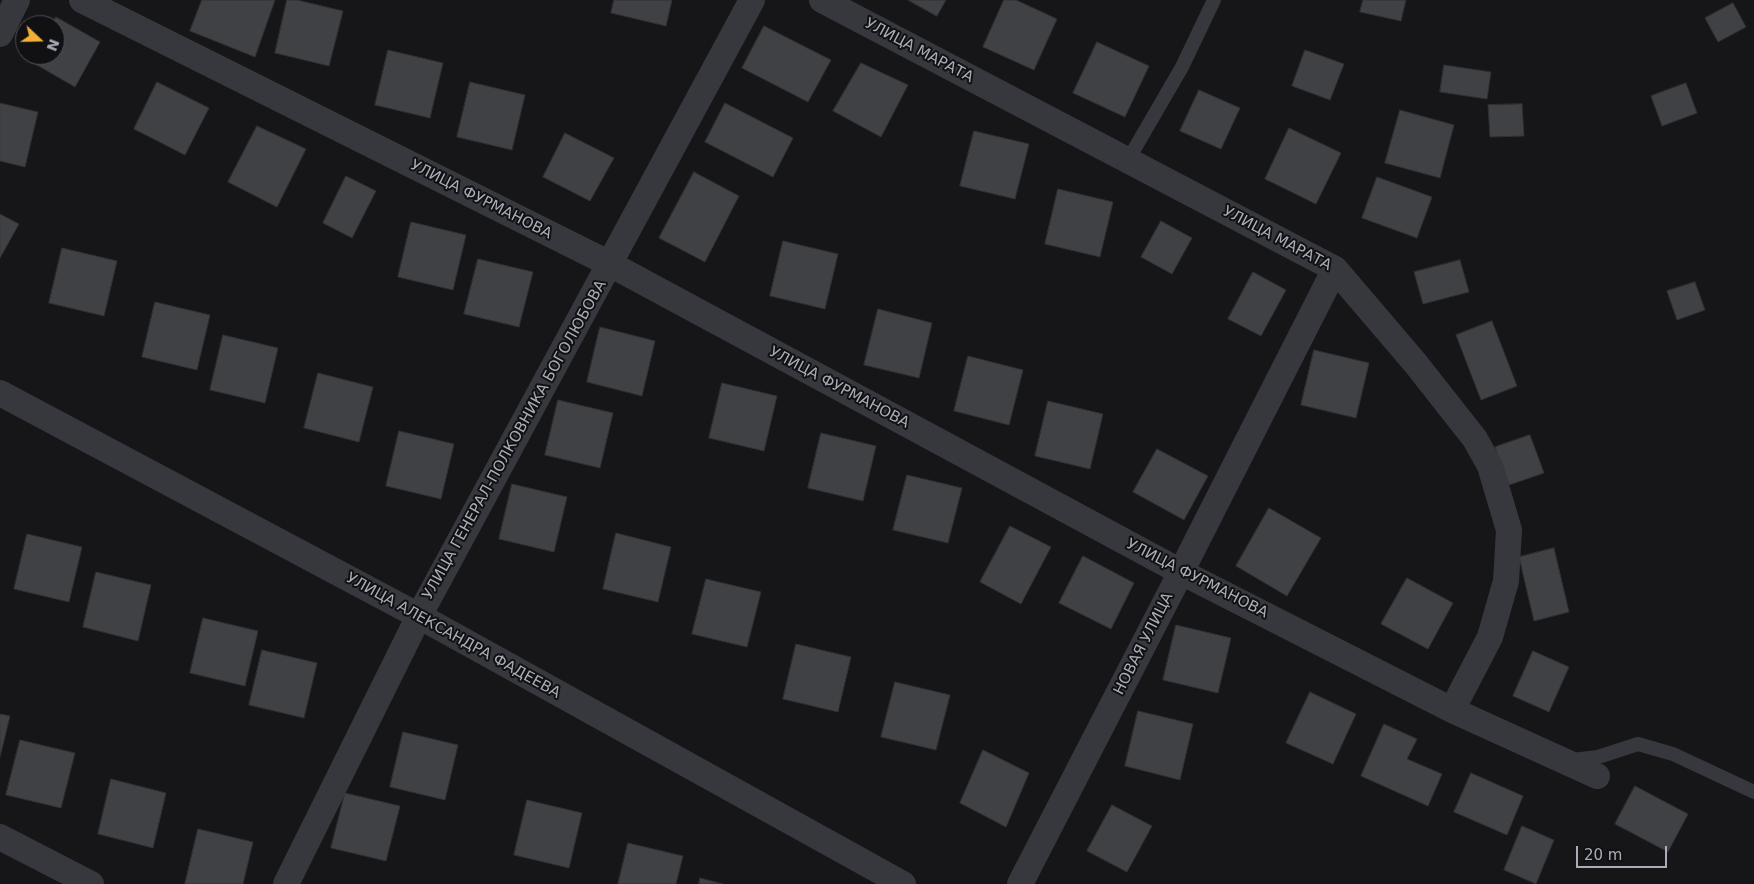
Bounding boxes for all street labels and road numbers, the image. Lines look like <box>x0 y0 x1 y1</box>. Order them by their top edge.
street label: УЛИЦА МАРАТА <box>862 15 976 87</box>
street label: УЛИЦА ФУРМАНОВА <box>407 157 555 243</box>
street label: УЛИЦА МАРАТА <box>1220 203 1334 275</box>
street label: УЛИЦА ГЕНЕРАЛ-ПОЛКОВНИКА БОГОЛЮБОВА <box>419 277 611 603</box>
street label: УЛИЦА ФУРМАНОВА <box>766 343 912 433</box>
street label: УЛИЦА ФУРМАНОВА <box>1123 536 1271 622</box>
street label: УЛИЦА АЛЕКСАНДРА ФАДЕЕВА <box>343 569 563 703</box>
street label: НОВАЯ УЛИЦА <box>1110 590 1178 698</box>

